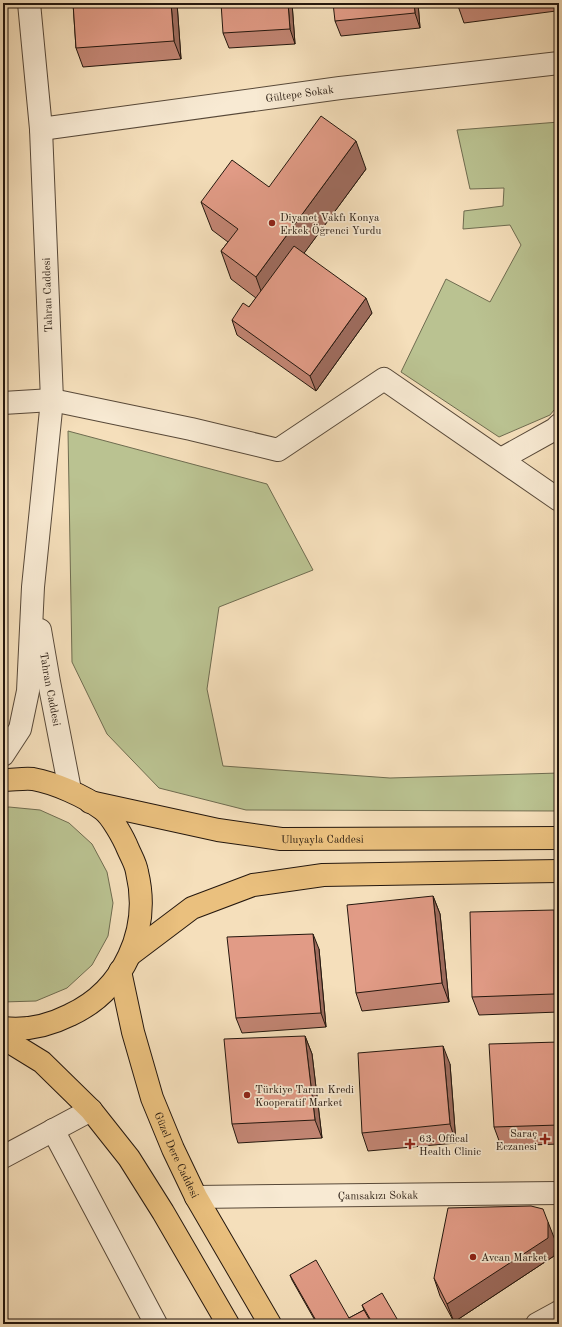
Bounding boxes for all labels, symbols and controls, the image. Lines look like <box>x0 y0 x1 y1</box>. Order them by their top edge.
street label: Gültepe Sokak <box>265 85 335 105</box>
place label: Diyanet Vakfı Konya Erkek Öğrenci Yurdu <box>280 213 381 237</box>
marker: Diyanet Vakfı Konya Erkek Öğrenci Yurdu <box>267 218 277 228</box>
street label: Tahran Caddesi <box>42 257 55 332</box>
street label: Tahran Caddesi <box>37 652 61 727</box>
street label: Uluyayla Caddesi <box>281 835 364 846</box>
place label: Türkiye Tarım Kredi Kooperatif Market <box>255 1085 354 1109</box>
marker: Türkiye Tarım Kredi Kooperatif Market <box>242 1090 252 1100</box>
street label: Güzel Dere Caddesi <box>151 1111 200 1200</box>
place label: Saraç Eczanesi <box>496 1129 537 1153</box>
place label: 63. Offical Health Clinic <box>419 1134 481 1158</box>
marker: Saraç Eczanesi <box>540 1134 550 1144</box>
marker: 63. Offical Health Clinic <box>404 1138 416 1150</box>
street label: Çamsakızı Sokak <box>338 1191 419 1202</box>
marker: Avcan Market <box>468 1252 478 1262</box>
place label: Avcan Market <box>481 1253 547 1264</box>

